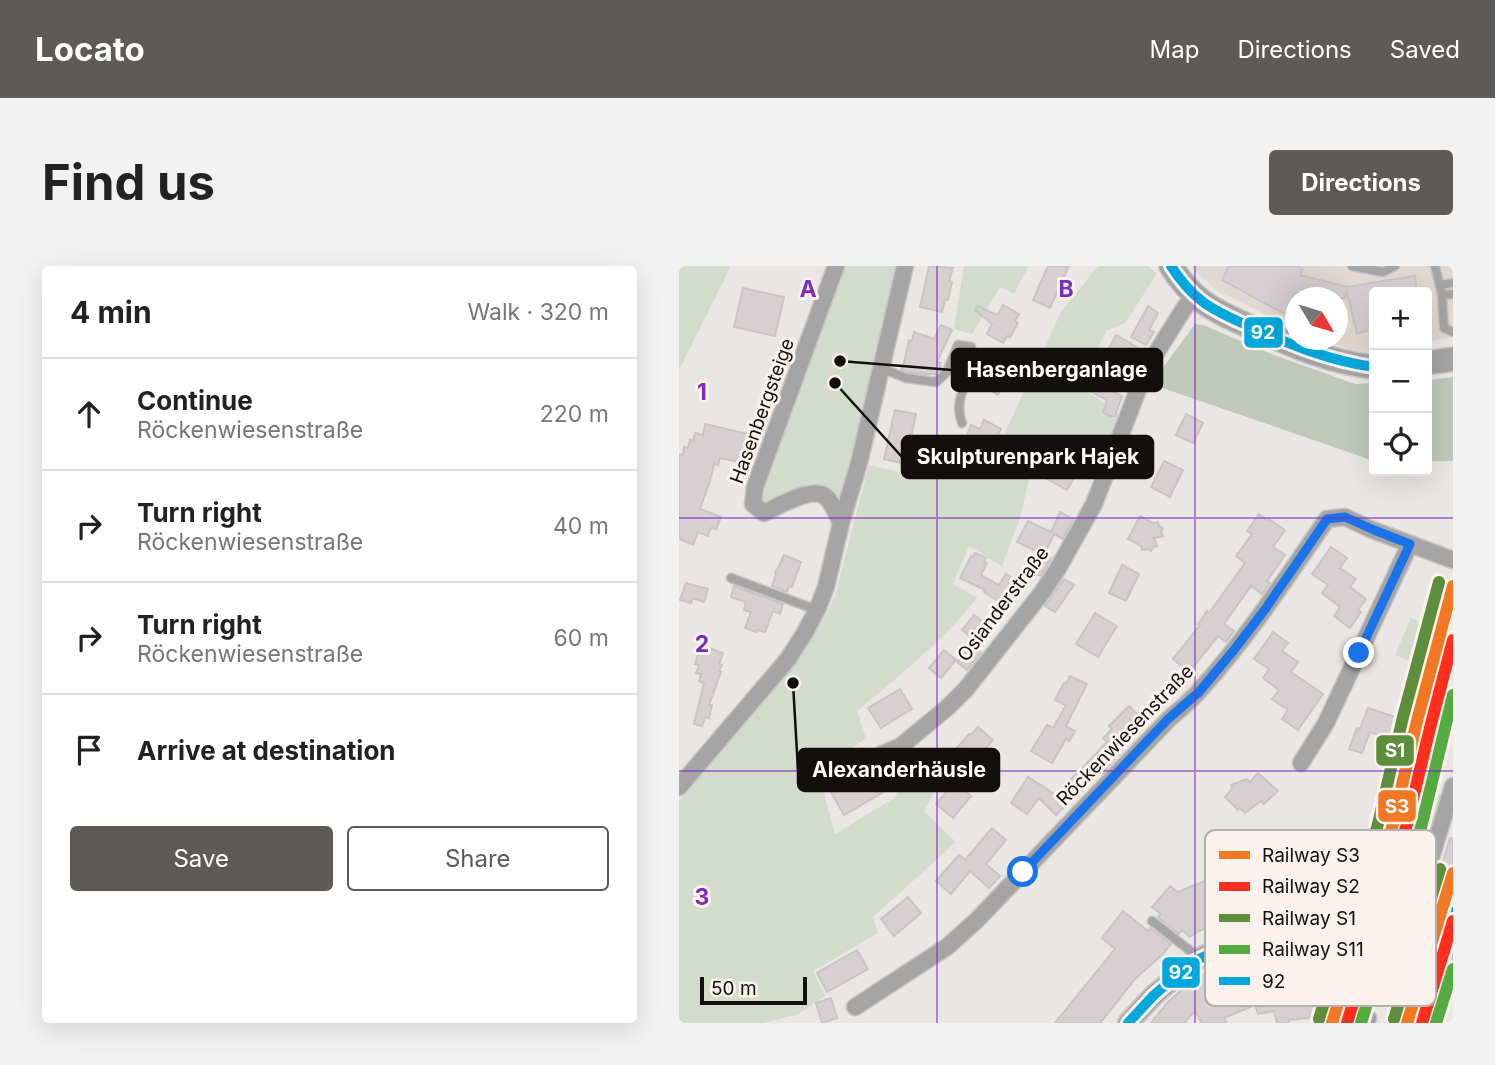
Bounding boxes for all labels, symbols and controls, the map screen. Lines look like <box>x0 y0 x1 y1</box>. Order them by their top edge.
text: Locato <box>35 29 145 69</box>
text: Map <box>1150 35 1199 64</box>
text: Directions <box>1237 35 1352 64</box>
text: Saved <box>1390 35 1460 64</box>
button: Directions <box>1269 150 1453 215</box>
text: Find us <box>42 153 215 212</box>
text: A <box>799 275 817 303</box>
text: B <box>1058 275 1074 303</box>
north arrow <box>1285 287 1348 350</box>
map controls <box>1369 287 1432 476</box>
button: + <box>1369 287 1432 350</box>
text: 4 min <box>70 294 152 330</box>
text: Walk · 320 m <box>467 298 609 326</box>
line badge: 92 <box>1243 316 1284 349</box>
text: 92 <box>1251 321 1275 344</box>
street label: Hasenbergsteige <box>725 335 799 487</box>
callout: Hasenberganlage <box>952 349 1162 391</box>
button: − <box>1369 350 1432 413</box>
text: Hasenberganlage <box>966 357 1148 382</box>
text: 1 <box>697 378 707 406</box>
text: Continue <box>137 385 253 416</box>
icon: ahead <box>70 395 108 433</box>
text: 220 m <box>540 400 609 428</box>
button: locate <box>1369 413 1432 476</box>
text: Röckenwiesenstraße <box>137 416 363 444</box>
callout: Skulpturenpark Hajek <box>902 436 1153 478</box>
text: Skulpturenpark Hajek <box>917 444 1140 469</box>
text: Turn right <box>137 497 262 528</box>
icon: right <box>70 507 108 545</box>
text: 40 m <box>553 512 609 540</box>
text: Röckenwiesenstraße <box>137 528 363 556</box>
street label: Osianderstraße <box>952 542 1054 666</box>
text: Turn right <box>137 609 262 640</box>
icon: right <box>70 619 108 657</box>
text: 60 m <box>554 624 609 652</box>
text: 2 <box>695 630 709 658</box>
route end <box>1343 637 1374 668</box>
text: Röckenwiesenstraße <box>137 640 363 668</box>
street label: Röckenwiesenstraße <box>1052 660 1198 810</box>
icon: arrive <box>70 731 108 769</box>
line badge: S1 <box>1375 734 1415 767</box>
text: Arrive at destination <box>137 735 396 766</box>
text: S1 <box>1385 739 1405 762</box>
callout: Alexanderhäusle <box>798 749 999 791</box>
text: Alexanderhäusle <box>812 757 986 782</box>
line badge: S3 <box>1377 789 1417 823</box>
text: S3 <box>1385 795 1409 818</box>
button: Save <box>70 826 333 891</box>
button: Share <box>347 826 609 891</box>
legend <box>1205 830 1436 1006</box>
text: Railway S3 <box>1262 844 1360 867</box>
route start <box>1007 856 1038 887</box>
text: Railway S2 <box>1262 875 1360 898</box>
text: 3 <box>695 883 709 911</box>
text: Railway S1 <box>1262 907 1356 930</box>
text: Railway S11 <box>1262 938 1364 961</box>
line badge: 92 <box>1161 956 1201 989</box>
text: 92 <box>1169 961 1193 984</box>
text: 92 <box>1262 970 1285 993</box>
scale bar <box>700 974 807 1006</box>
text: 50 m <box>711 977 757 1000</box>

